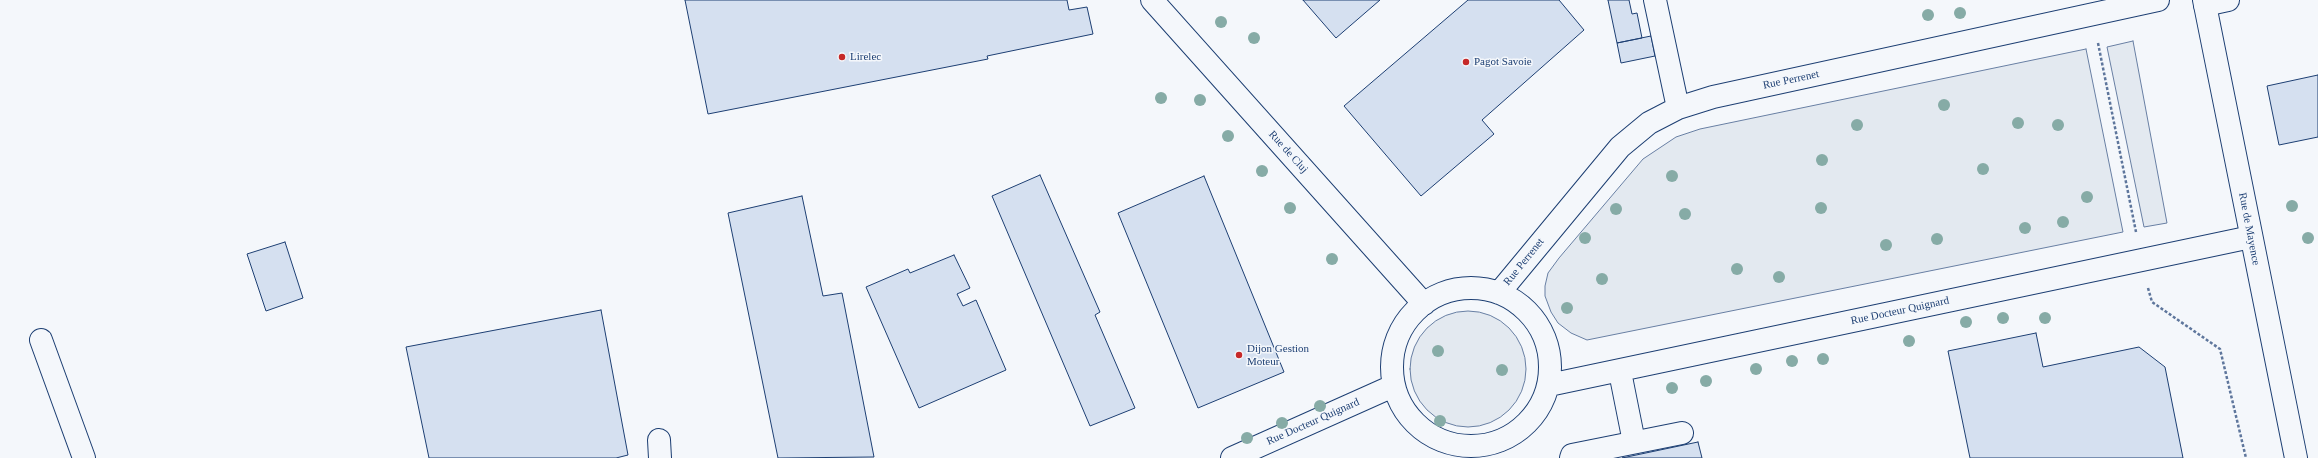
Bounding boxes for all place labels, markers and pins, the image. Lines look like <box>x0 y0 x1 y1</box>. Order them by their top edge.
place label: Lirelec <box>850 50 881 64</box>
marker: Lirelec <box>837 52 847 62</box>
place label: Pagot Savoie <box>1474 55 1532 69</box>
marker: Pagot Savoie <box>1461 57 1471 67</box>
place label: Dijon Gestion Moteur <box>1247 342 1309 368</box>
marker: Dijon Gestion Moteur <box>1234 350 1244 360</box>

